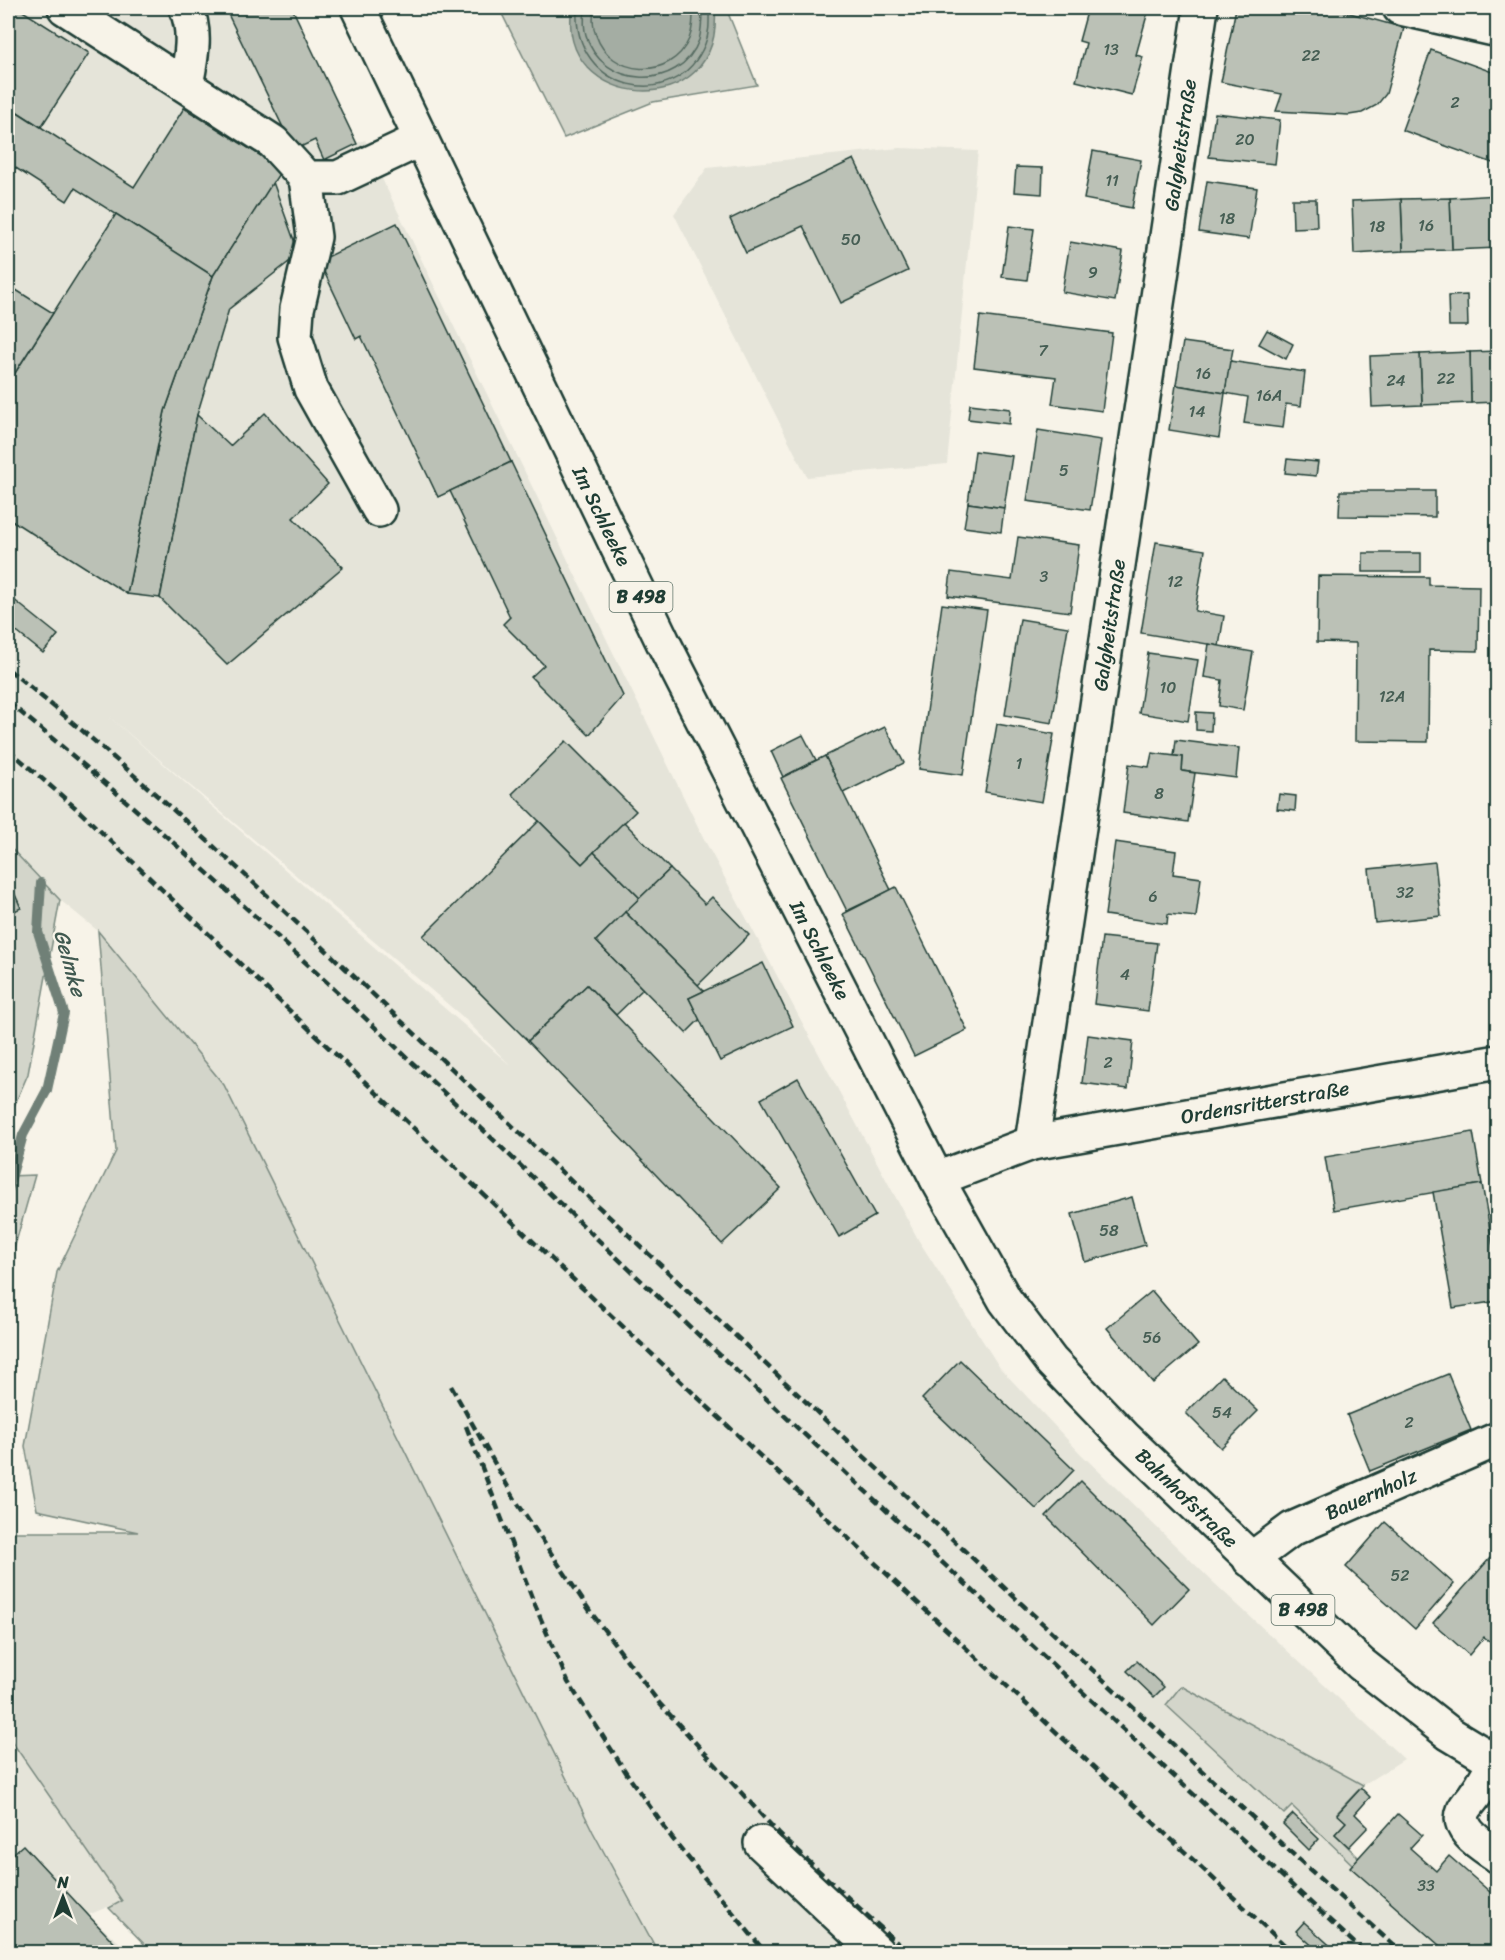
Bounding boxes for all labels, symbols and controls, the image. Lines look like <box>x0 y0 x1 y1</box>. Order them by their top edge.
house number: 13 <box>1103 35 1119 64</box>
house number: 22 <box>1302 41 1320 70</box>
street label: Galgheitstraße <box>1154 77 1207 213</box>
house number: 2 <box>1450 88 1460 117</box>
house number: 20 <box>1235 125 1255 154</box>
house number: 11 <box>1105 166 1119 195</box>
house number: 18 <box>1219 204 1236 233</box>
house number: 16 <box>1418 211 1434 240</box>
house number: 18 <box>1369 212 1386 241</box>
house number: 50 <box>841 225 861 254</box>
house number: 9 <box>1088 258 1098 287</box>
house number: 7 <box>1038 336 1048 365</box>
house number: 16 <box>1195 359 1211 388</box>
house number: 22 <box>1437 364 1455 393</box>
house number: 24 <box>1386 366 1406 395</box>
house number: 16A <box>1256 381 1282 410</box>
house number: 14 <box>1189 397 1205 426</box>
house number: 5 <box>1059 456 1069 485</box>
street label: Im Schleeke <box>562 459 641 573</box>
street label: Galgheitstraße <box>1083 557 1136 693</box>
house number: 3 <box>1040 562 1049 591</box>
house number: 12 <box>1167 567 1183 596</box>
road number: B 498 <box>610 582 672 612</box>
house number: 10 <box>1160 673 1176 702</box>
house number: 12A <box>1379 682 1405 711</box>
house number: 1 <box>1016 749 1023 778</box>
house number: 8 <box>1154 779 1164 808</box>
house number: 32 <box>1396 878 1414 907</box>
house number: 6 <box>1148 882 1158 911</box>
street label: Im Schleeke <box>779 893 860 1007</box>
water label: Gelmke <box>42 925 98 1003</box>
house number: 4 <box>1120 960 1130 989</box>
house number: 2 <box>1103 1048 1113 1077</box>
street label: Ordensritterstraße <box>1178 1070 1352 1135</box>
house number: 58 <box>1099 1216 1119 1245</box>
house number: 56 <box>1143 1323 1161 1352</box>
house number: 54 <box>1212 1398 1232 1427</box>
house number: 2 <box>1404 1408 1414 1437</box>
street label: Bahnhofstraße <box>1127 1440 1247 1557</box>
street label: Bauernholz <box>1319 1458 1423 1530</box>
house number: 52 <box>1390 1561 1410 1590</box>
road number: B 498 <box>1272 1595 1334 1625</box>
north arrow <box>33 1867 93 1927</box>
text: N <box>56 1868 69 1897</box>
house number: 33 <box>1417 1871 1435 1900</box>

